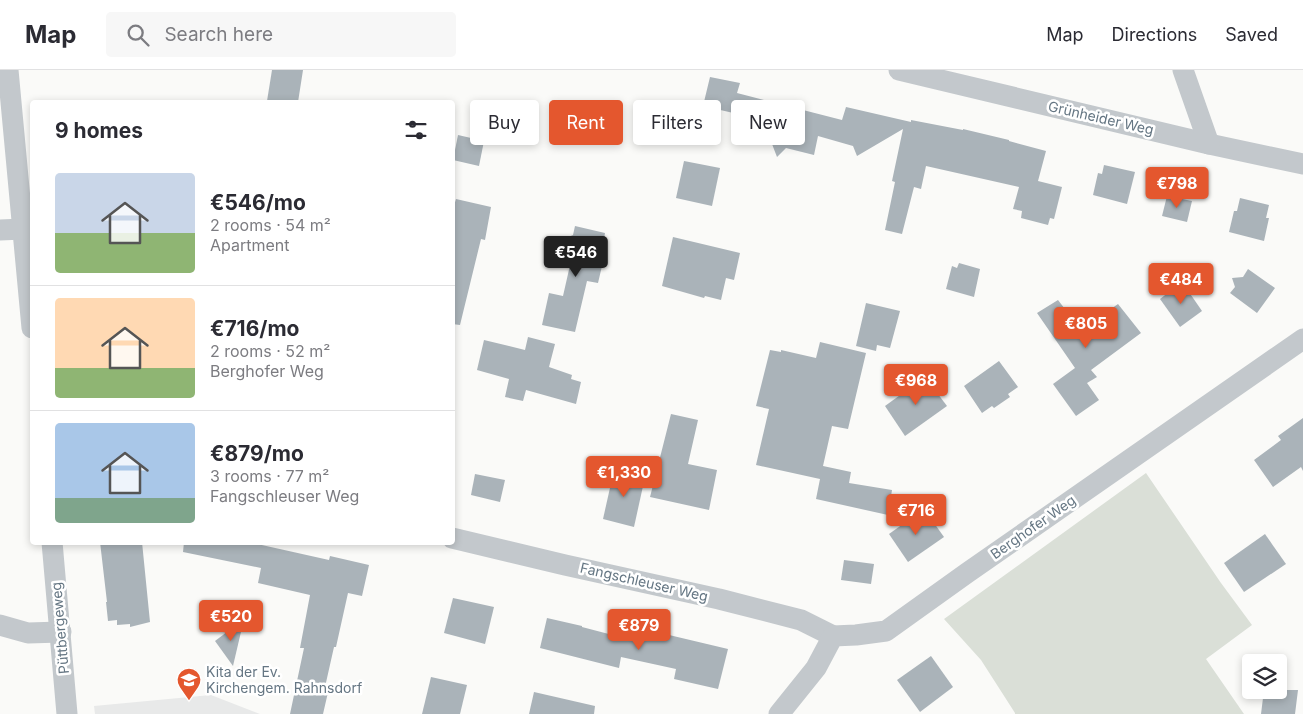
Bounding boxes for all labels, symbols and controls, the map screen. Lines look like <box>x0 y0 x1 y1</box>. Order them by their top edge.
search box <box>106 12 456 57</box>
text: Map <box>25 20 76 49</box>
icon: search <box>124 21 152 49</box>
text: Search here <box>164 23 273 46</box>
text: Map <box>1046 24 1084 45</box>
text: Directions <box>1112 24 1197 45</box>
text: Saved <box>1225 24 1278 45</box>
street label: Grünheider Weg <box>1047 97 1156 138</box>
chip: Buy <box>470 100 539 145</box>
chip: Rent <box>549 100 623 145</box>
chip: Filters <box>633 100 721 145</box>
chip: New <box>731 100 805 145</box>
icon: filters <box>402 116 430 144</box>
text: 9 homes <box>55 118 143 143</box>
pin: €798 <box>1147 166 1207 209</box>
text: €798 <box>1157 173 1197 193</box>
text: €546/mo <box>210 190 306 215</box>
icon: home <box>95 193 155 253</box>
text: 2 rooms · 54 m² <box>210 215 331 235</box>
text: Apartment <box>210 235 290 255</box>
pin: €546 <box>546 236 606 278</box>
text: €546 <box>555 242 597 262</box>
pin: €484 <box>1151 262 1211 305</box>
text: €484 <box>1159 269 1203 289</box>
pin: €805 <box>1056 306 1116 349</box>
text: €805 <box>1065 313 1107 333</box>
text: €716/mo <box>210 316 299 341</box>
icon: home <box>95 318 155 378</box>
text: 2 rooms · 52 m² <box>210 341 330 361</box>
text: Berghofer Weg <box>210 361 324 381</box>
pin: €968 <box>886 364 946 406</box>
text: €968 <box>895 370 937 390</box>
text: €879/mo <box>210 441 304 466</box>
icon: home <box>95 443 155 503</box>
pin: €1,330 <box>583 456 665 498</box>
text: €1,330 <box>597 462 651 482</box>
text: 3 rooms · 77 m² <box>210 466 329 486</box>
text: Fangschleuser Weg <box>210 486 359 506</box>
street label: Berghofer Weg <box>987 491 1078 562</box>
pin: €716 <box>886 494 946 536</box>
text: €716 <box>897 500 935 520</box>
street label: Fangschleuser Weg <box>579 559 710 604</box>
street label: Püttbergeweg <box>47 581 72 675</box>
pin: €520 <box>201 600 261 642</box>
text: €520 <box>210 606 252 626</box>
pin: €879 <box>609 608 669 651</box>
text: €879 <box>619 615 659 635</box>
map controls <box>1242 654 1287 699</box>
button: layers <box>1242 654 1287 699</box>
place label: Kita der Ev. Kirchengem. Rahnsdorf <box>206 663 362 696</box>
school or university icon: Kita der Ev. Kirchengem. Rahnsdorf <box>176 667 202 701</box>

